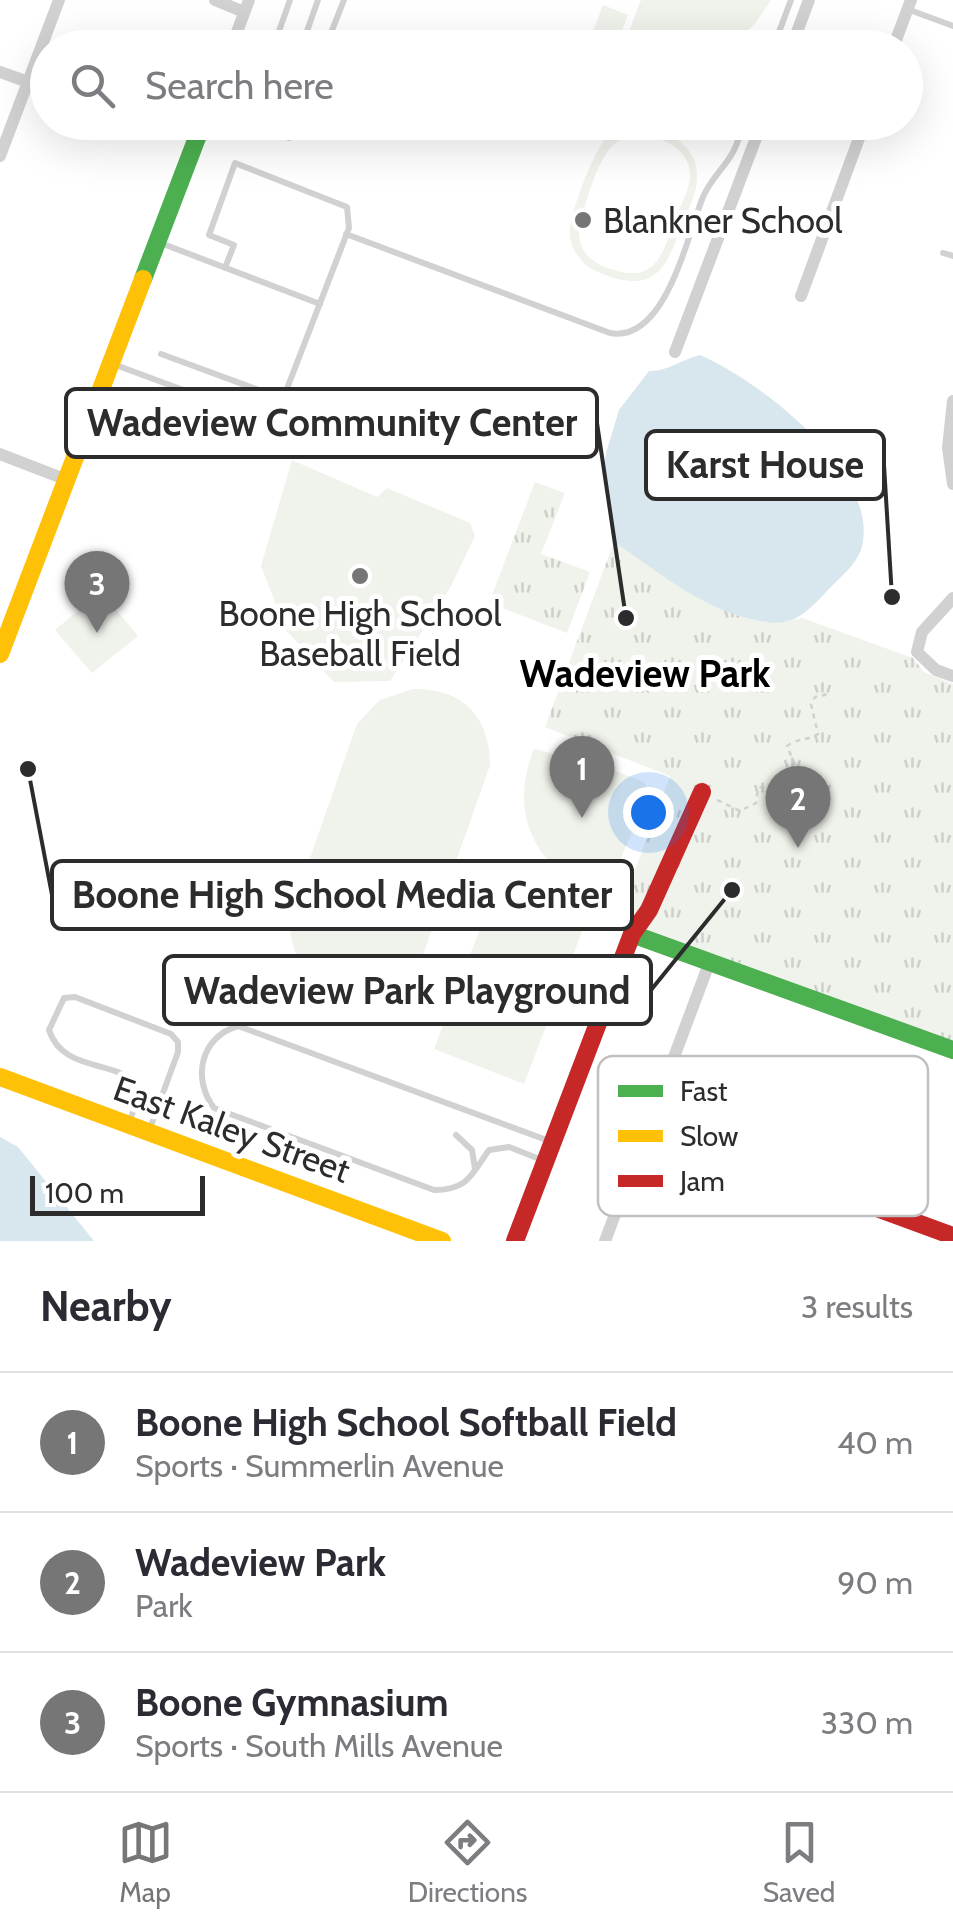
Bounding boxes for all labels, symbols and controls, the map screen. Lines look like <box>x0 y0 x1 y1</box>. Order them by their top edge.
search box <box>30 30 923 140</box>
icon: search <box>65 58 120 113</box>
text: Search here <box>145 62 334 109</box>
place label: Blankner School <box>603 199 843 242</box>
marker: Blankner School <box>572 209 594 231</box>
callout: Wadeview Community Center <box>66 389 597 457</box>
text: Wadeview Community Center <box>87 399 578 446</box>
callout: Karst House <box>646 431 884 499</box>
text: Karst House <box>666 441 864 488</box>
pin: 3 <box>64 550 130 633</box>
marker: Boone High School Baseball Field <box>349 565 371 587</box>
place label: Boone High School Baseball Field <box>219 592 502 675</box>
district label: Wadeview Park <box>520 650 771 697</box>
pin: 1 <box>550 736 614 818</box>
pin: 2 <box>766 766 830 848</box>
your location <box>623 787 674 838</box>
callout: Boone High School Media Center <box>52 861 632 929</box>
text: Boone High School Media Center <box>72 871 613 918</box>
callout: Wadeview Park Playground <box>164 956 651 1024</box>
text: Wadeview Park Playground <box>184 967 630 1014</box>
legend <box>598 1056 928 1216</box>
street label: East Kaley Street <box>108 1066 356 1192</box>
text: Fast <box>680 1074 728 1108</box>
text: Slow <box>680 1119 738 1153</box>
text: Jam <box>679 1164 725 1198</box>
scale bar <box>30 1171 205 1216</box>
text: 100 m <box>45 1176 124 1210</box>
text: Nearby <box>40 1280 172 1332</box>
text: 3 results <box>801 1287 913 1326</box>
text: Boone High School Softball Field <box>135 1399 677 1446</box>
text: 1 <box>67 1423 78 1462</box>
text: 40 m <box>837 1423 913 1462</box>
text: Sports · Summerlin Avenue <box>135 1446 504 1485</box>
text: Wadeview Park <box>135 1539 386 1586</box>
text: 2 <box>64 1563 81 1602</box>
text: 90 m <box>837 1563 913 1602</box>
text: Park <box>135 1586 193 1625</box>
text: Boone Gymnasium <box>135 1679 449 1726</box>
text: 3 <box>64 1703 81 1742</box>
text: 330 m <box>821 1703 913 1742</box>
text: Sports · South Mills Avenue <box>135 1726 503 1765</box>
tab: Map <box>118 1815 173 1909</box>
tab: Directions <box>408 1815 527 1909</box>
tab: Saved <box>763 1815 835 1909</box>

